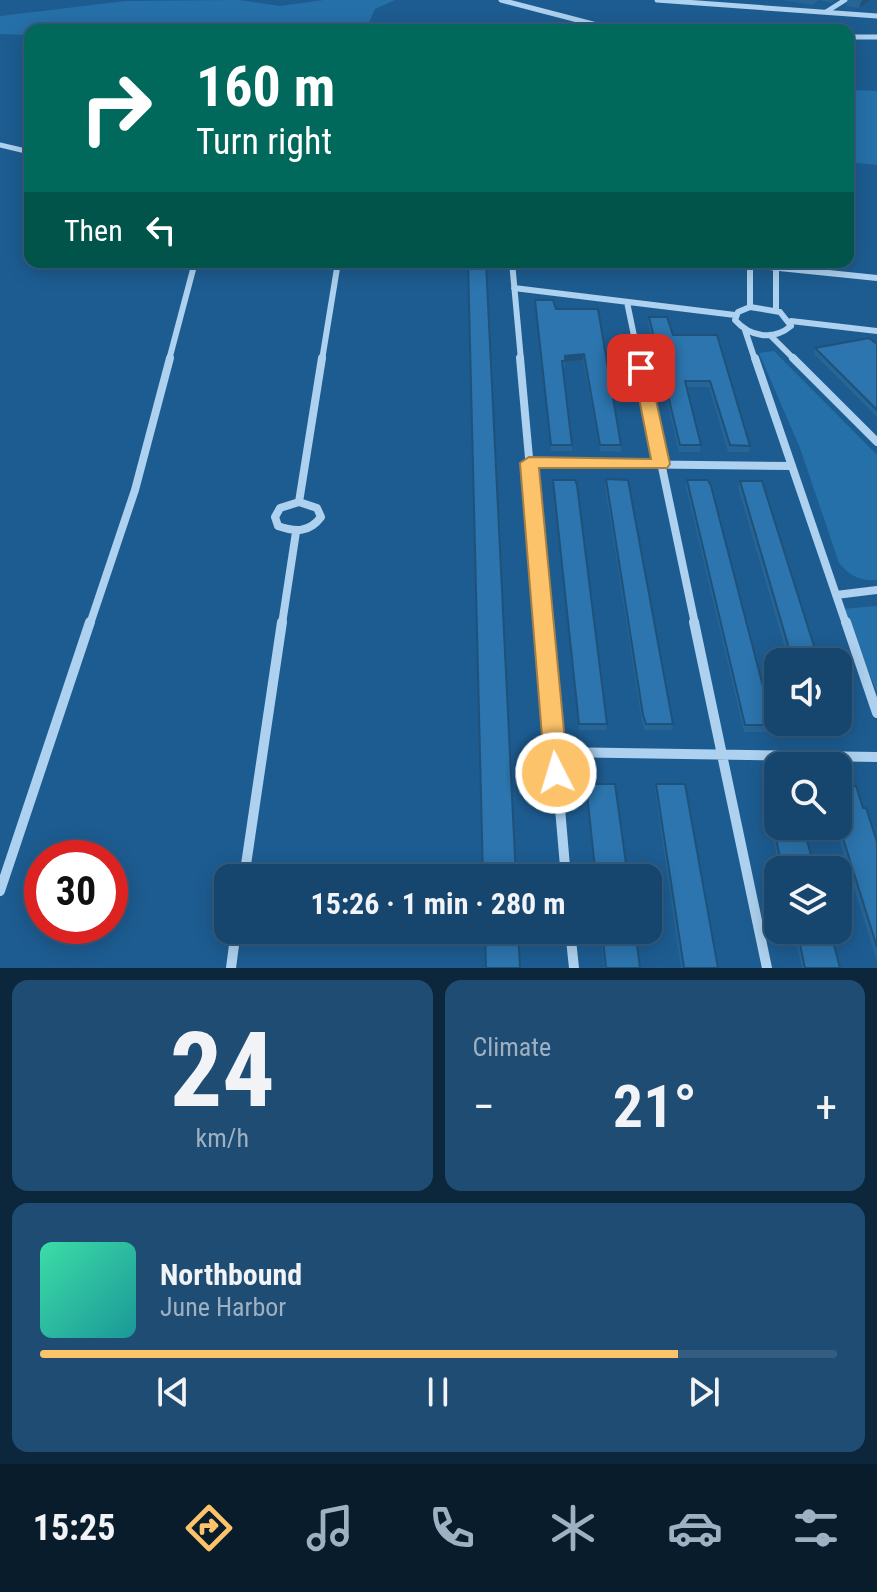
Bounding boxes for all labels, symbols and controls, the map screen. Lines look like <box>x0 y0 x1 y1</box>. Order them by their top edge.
text: 160 m <box>196 54 335 120</box>
icon: right <box>64 56 168 160</box>
text: Turn right <box>196 121 332 163</box>
icon: left <box>139 208 183 252</box>
text: Then <box>64 213 123 248</box>
pin <box>607 334 675 402</box>
icon: arrive <box>619 346 663 390</box>
map controls <box>764 648 852 944</box>
button: sound <box>764 648 852 736</box>
position arrow <box>514 731 598 815</box>
button: search <box>764 752 852 840</box>
speed limit sign: 30 <box>24 840 128 944</box>
button: layers <box>764 856 852 944</box>
text: 15:26 · 1 min · 280 m <box>311 886 565 921</box>
text: 24 <box>170 1010 275 1131</box>
text: Climate <box>473 1032 551 1062</box>
text: 21° <box>613 1071 697 1142</box>
text: − <box>473 1081 495 1133</box>
text: + <box>815 1081 837 1133</box>
text: km/h <box>196 1123 249 1153</box>
text: Northbound <box>160 1257 302 1292</box>
text: June Harbor <box>160 1292 286 1322</box>
icon: previous <box>151 1370 195 1414</box>
icon: pause <box>416 1370 460 1414</box>
icon: next <box>682 1370 726 1414</box>
icon: directions <box>181 1500 237 1556</box>
icon: music <box>302 1500 358 1556</box>
icon: phone <box>424 1500 480 1556</box>
icon: climate <box>545 1500 601 1556</box>
icon: car <box>667 1500 723 1556</box>
icon: filters <box>788 1500 844 1556</box>
text: 15:25 <box>33 1507 115 1549</box>

